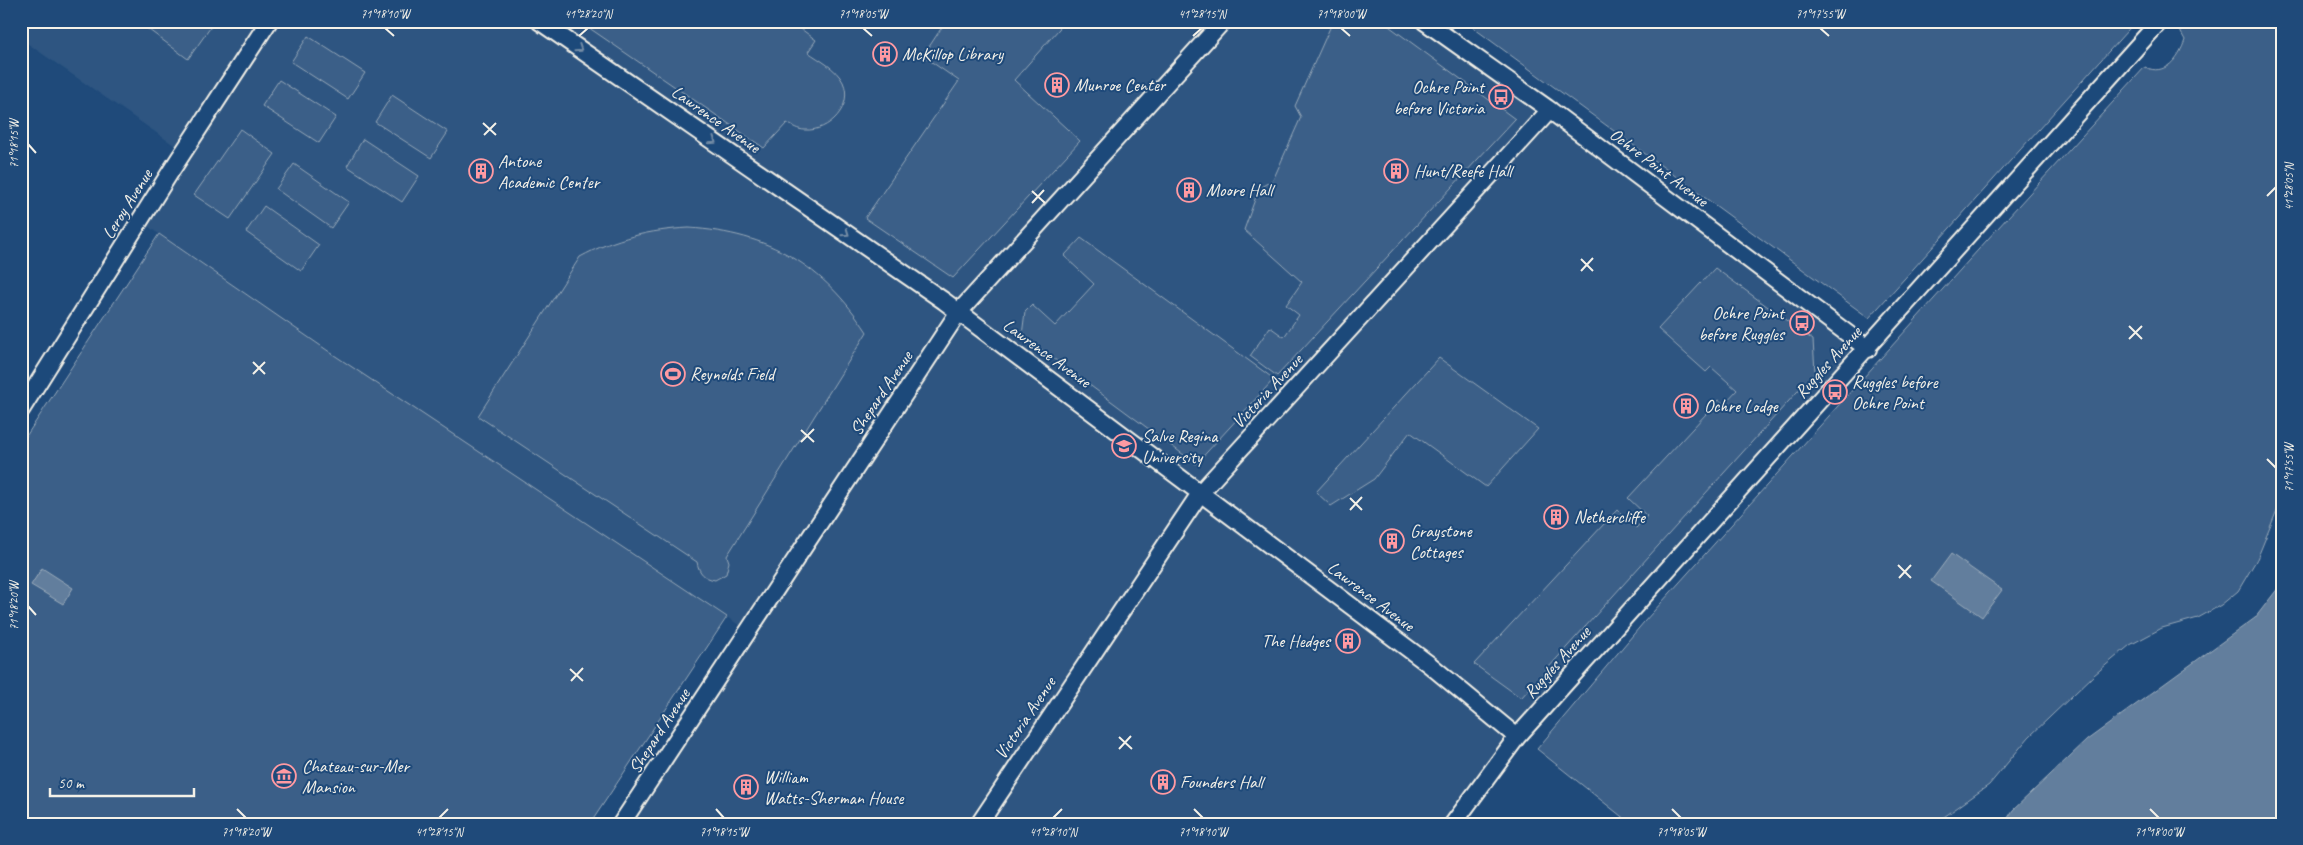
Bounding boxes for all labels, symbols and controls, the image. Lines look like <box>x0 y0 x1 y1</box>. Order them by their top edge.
text: 71°18'10"W <box>361 6 412 22</box>
text: 41°28'20"N <box>564 6 613 22</box>
text: 71°18'05"W <box>839 6 890 22</box>
text: 41°28'15"N <box>1178 6 1227 22</box>
text: 71°18'00"W <box>1317 6 1368 22</box>
text: 71°17'55"W <box>1796 6 1847 22</box>
building icon: McKillop Library <box>872 41 898 67</box>
one-way arrow <box>573 43 583 52</box>
place label: McKillop Library <box>902 43 1005 65</box>
building icon: Munroe Center <box>1044 72 1070 98</box>
place label: Munroe Center <box>1074 74 1167 96</box>
place label: Ochre Point before Victoria <box>1393 76 1486 119</box>
street label: Lawrence Avenue <box>667 80 765 158</box>
bus stop icon: Ochre Point before Victoria <box>1488 84 1514 110</box>
text: 71°18'15"W <box>6 117 22 168</box>
street label: Ochre Point Avenue <box>1605 123 1713 212</box>
one-way arrow <box>707 135 717 144</box>
place label: Antone Academic Center <box>498 150 602 193</box>
building icon: Antone Academic Center <box>468 158 494 184</box>
building icon: Hunt/Reefe Hall <box>1383 158 1409 184</box>
place label: Hunt/Reefe Hall <box>1414 160 1514 182</box>
text: 41°28'05"N <box>2281 162 2297 211</box>
street label: Leroy Avenue <box>97 164 158 243</box>
building icon: Moore Hall <box>1176 177 1202 203</box>
place label: Moore Hall <box>1206 179 1275 201</box>
one-way arrow <box>840 227 850 236</box>
place label: Ochre Point before Ruggles <box>1698 302 1786 345</box>
bus stop icon: Ochre Point before Ruggles <box>1789 310 1815 336</box>
street label: Lawrence Avenue <box>999 314 1096 393</box>
street label: Ruggles Avenue <box>1790 321 1867 403</box>
street label: Shepard Avenue <box>845 346 918 439</box>
street label: Victoria Avenue <box>1227 348 1308 433</box>
sports icon: Reynolds Field <box>660 361 686 387</box>
place label: Reynolds Field <box>690 363 777 385</box>
place label: Ruggles before Ochre Point <box>1852 371 1939 414</box>
bus stop icon: Ruggles before Ochre Point <box>1822 379 1848 405</box>
building icon: Ochre Lodge <box>1673 393 1699 419</box>
place label: Ochre Lodge <box>1704 395 1779 417</box>
place label: Salve Regina University <box>1142 425 1219 468</box>
school or university icon: Salve Regina University <box>1111 433 1137 459</box>
text: 71°17'55"W <box>2281 441 2297 492</box>
building icon: Nethercliffe <box>1543 504 1569 530</box>
place label: Nethercliffe <box>1574 506 1646 528</box>
place label: Graystone Cottages <box>1410 520 1473 563</box>
building icon: Graystone Cottages <box>1379 528 1405 554</box>
street label: Lawrence Avenue <box>1323 556 1420 637</box>
text: 71°18'20"W <box>6 579 22 630</box>
street label: Ruggles Avenue <box>1519 621 1596 703</box>
building icon: The Hedges <box>1335 628 1361 654</box>
place label: The Hedges <box>1261 630 1332 652</box>
street label: Victoria Avenue <box>990 672 1061 763</box>
street label: Shepard Avenue <box>623 683 695 778</box>
place label: Chateau-sur-Mer Mansion <box>302 755 411 798</box>
museum icon: Chateau-sur-Mer Mansion <box>271 763 297 789</box>
scale bar <box>50 765 194 797</box>
place label: William Watts-Sherman House <box>764 766 905 809</box>
building icon: Founders Hall <box>1150 769 1176 795</box>
place label: Founders Hall <box>1180 771 1266 793</box>
text: 50 m <box>58 774 85 793</box>
building icon: William Watts-Sherman House <box>733 774 759 800</box>
text: 71°18'20"W <box>222 824 273 840</box>
text: 41°28'15"N <box>415 824 464 840</box>
text: 71°18'15"W <box>700 824 751 840</box>
text: 41°28'10"N <box>1029 824 1078 840</box>
text: 71°18'10"W <box>1179 824 1230 840</box>
text: 71°18'05"W <box>1657 824 1708 840</box>
text: 71°18'00"W <box>2135 824 2186 840</box>

